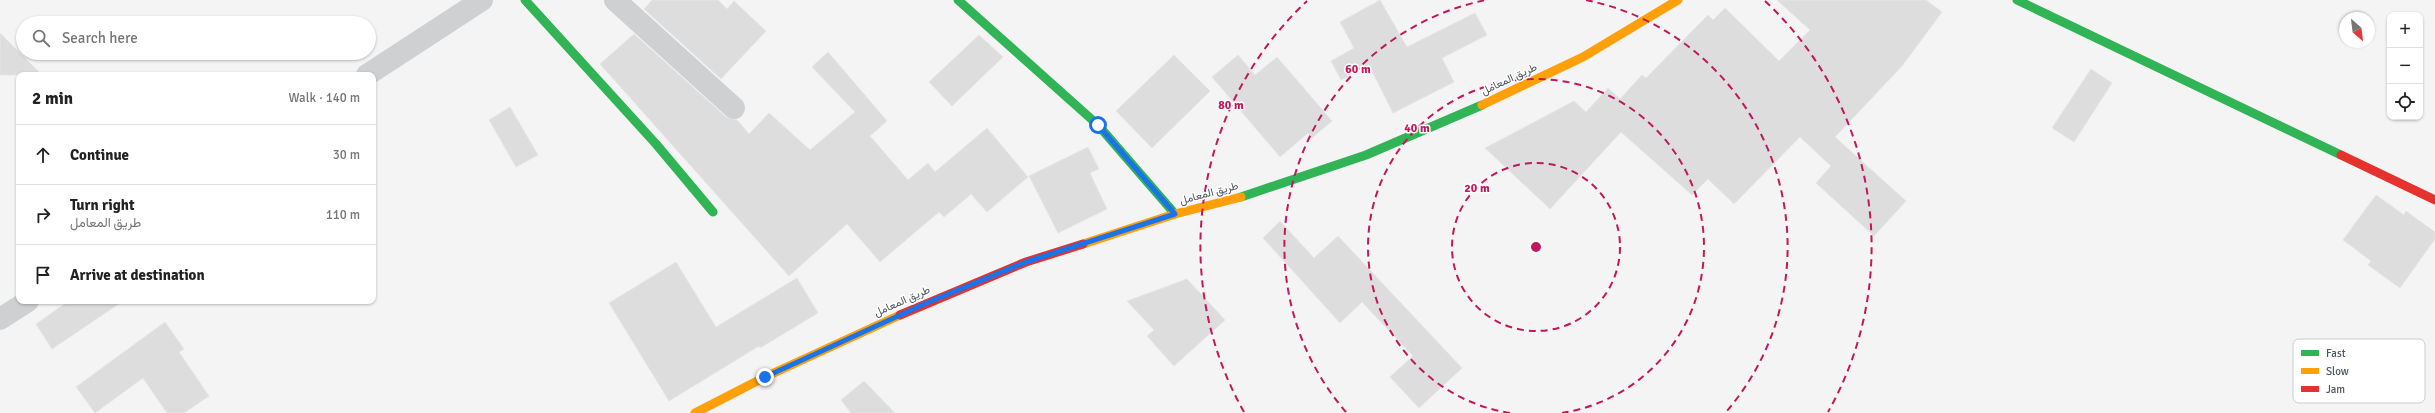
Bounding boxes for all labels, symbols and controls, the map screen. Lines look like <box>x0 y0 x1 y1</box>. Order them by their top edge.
north arrow <box>2339 12 2375 48</box>
map controls <box>2387 12 2423 120</box>
button: + <box>2387 12 2423 48</box>
search box <box>16 16 376 60</box>
icon: search <box>30 27 52 49</box>
text: Search here <box>62 29 138 47</box>
button: − <box>2387 48 2423 84</box>
street label: طريق المعامل <box>1479 60 1539 98</box>
text: 60 m <box>1345 62 1371 77</box>
button: locate <box>2387 84 2423 120</box>
text: 2 min <box>32 88 73 109</box>
text: Walk · 140 m <box>289 90 360 106</box>
text: 80 m <box>1218 98 1244 113</box>
route start <box>1089 116 1107 134</box>
text: 40 m <box>1404 121 1430 136</box>
icon: ahead <box>32 144 54 166</box>
text: Continue <box>70 146 129 164</box>
text: 30 m <box>333 147 360 163</box>
street label: طريق المعامل <box>1178 179 1240 207</box>
text: 20 m <box>1464 181 1490 196</box>
text: Turn right <box>70 196 135 214</box>
icon: right <box>32 204 54 226</box>
text: 110 m <box>326 207 360 223</box>
text: طريق المعامل <box>70 215 141 231</box>
centre of rings <box>1529 240 1543 254</box>
icon: arrive <box>32 264 54 286</box>
text: Arrive at destination <box>70 266 205 284</box>
street label: طريق المعامل <box>872 283 932 319</box>
legend <box>2293 339 2425 403</box>
text: Fast <box>2326 347 2346 360</box>
text: Slow <box>2326 365 2349 378</box>
route end <box>756 368 774 386</box>
text: Jam <box>2326 383 2345 396</box>

